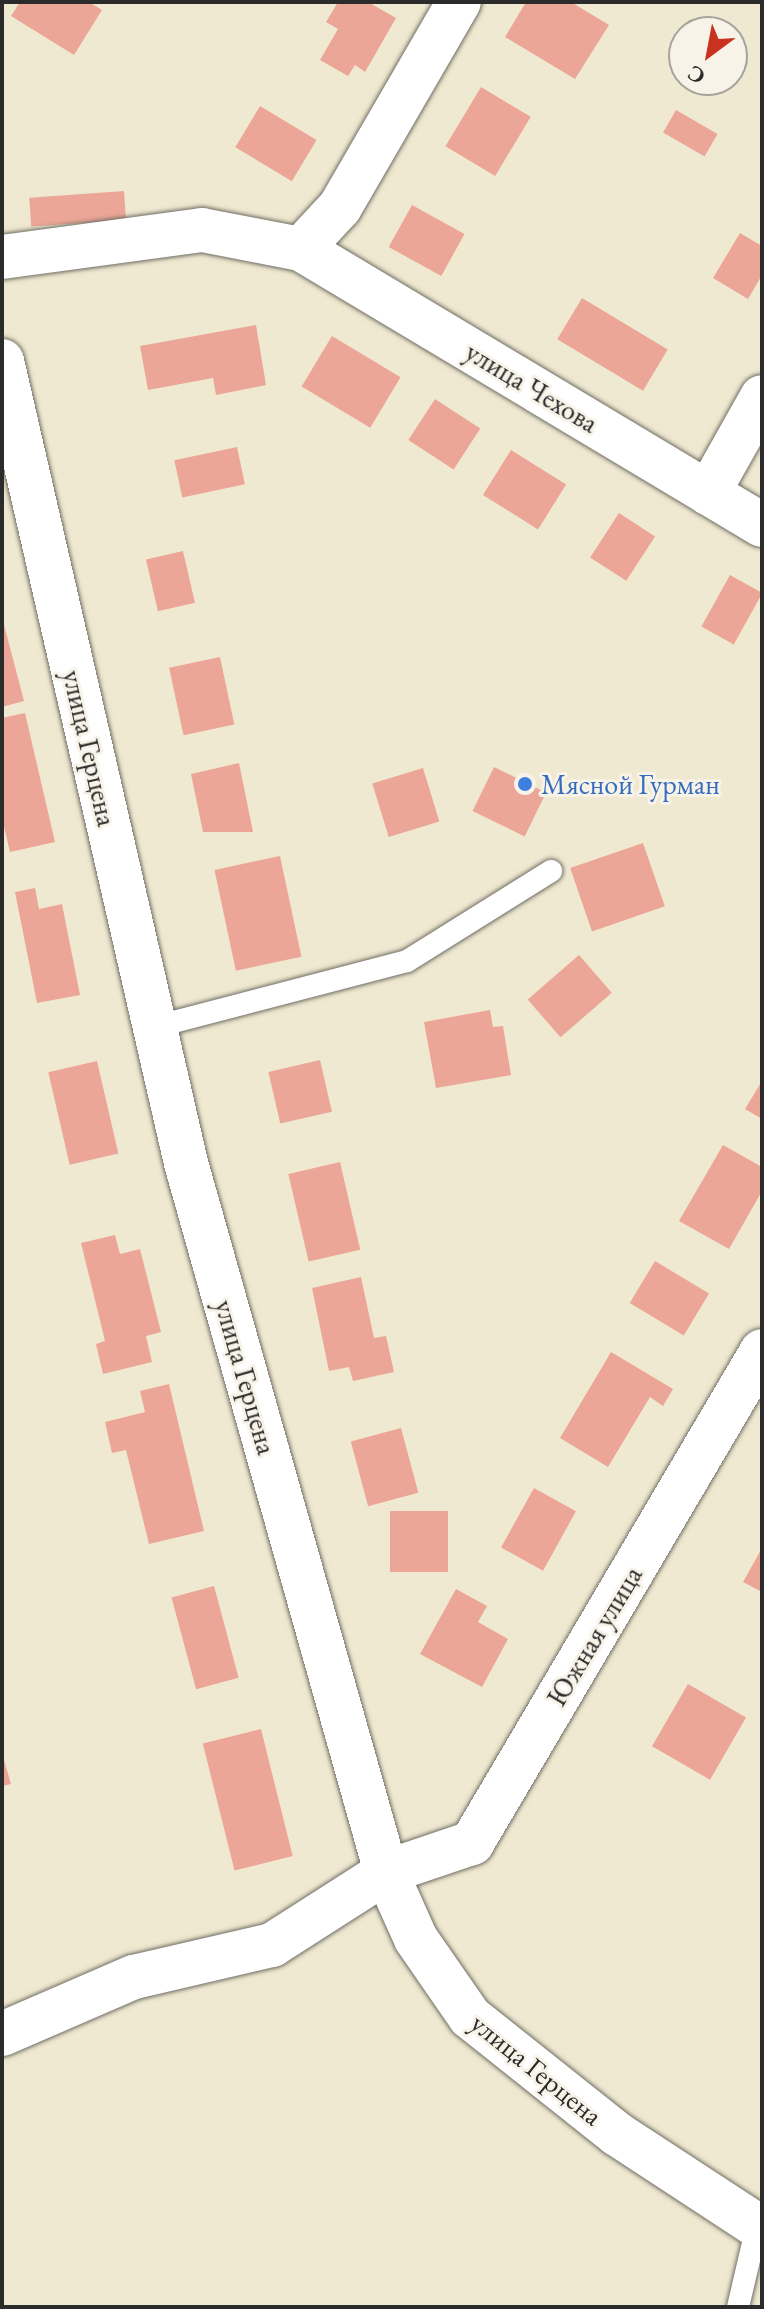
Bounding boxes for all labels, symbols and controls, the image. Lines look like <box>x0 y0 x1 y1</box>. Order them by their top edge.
north arrow <box>668 16 748 96</box>
text: С <box>682 59 710 92</box>
street label: улица Чехова <box>460 334 604 440</box>
street label: улица Герцена <box>56 667 124 829</box>
place label: Мясной Гурман <box>541 767 720 801</box>
marker: Мясной Гурман <box>516 775 534 793</box>
street label: улица Герцена <box>208 1296 284 1458</box>
street label: Южная улица <box>539 1560 649 1712</box>
street label: улица Герцена <box>464 2006 610 2132</box>

